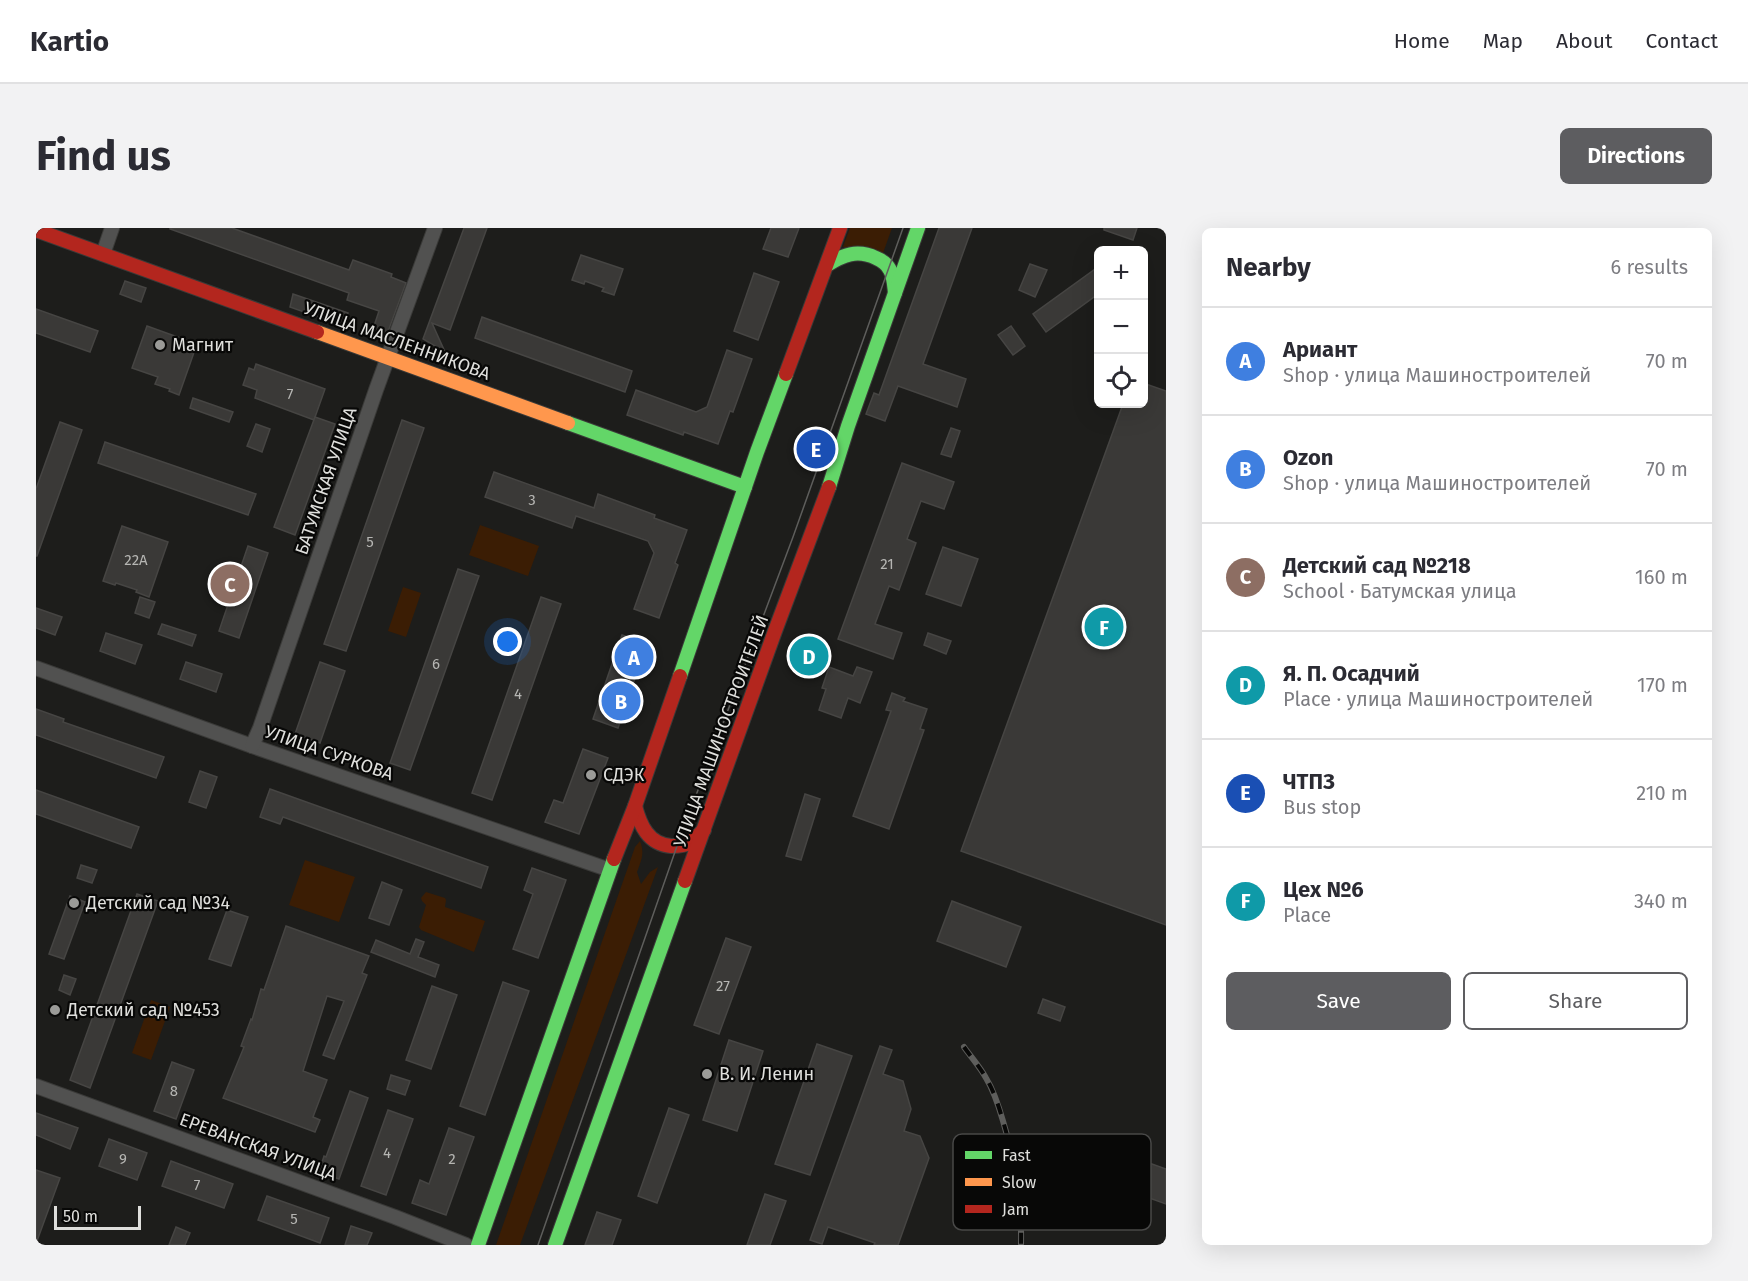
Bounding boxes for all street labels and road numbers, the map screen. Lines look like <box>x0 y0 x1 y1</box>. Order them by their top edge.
street label: УЛИЦА МАСЛЕННИКОВА <box>301 297 494 385</box>
street label: БАТУМСКАЯ УЛИЦА <box>290 404 362 558</box>
street label: УЛИЦА МАШИНОСТРОИТЕЛЕЙ <box>669 612 773 850</box>
street label: УЛИЦА СУРКОВА <box>262 721 397 786</box>
street label: ЕРЕВАНСКАЯ УЛИЦА <box>176 1108 340 1186</box>

